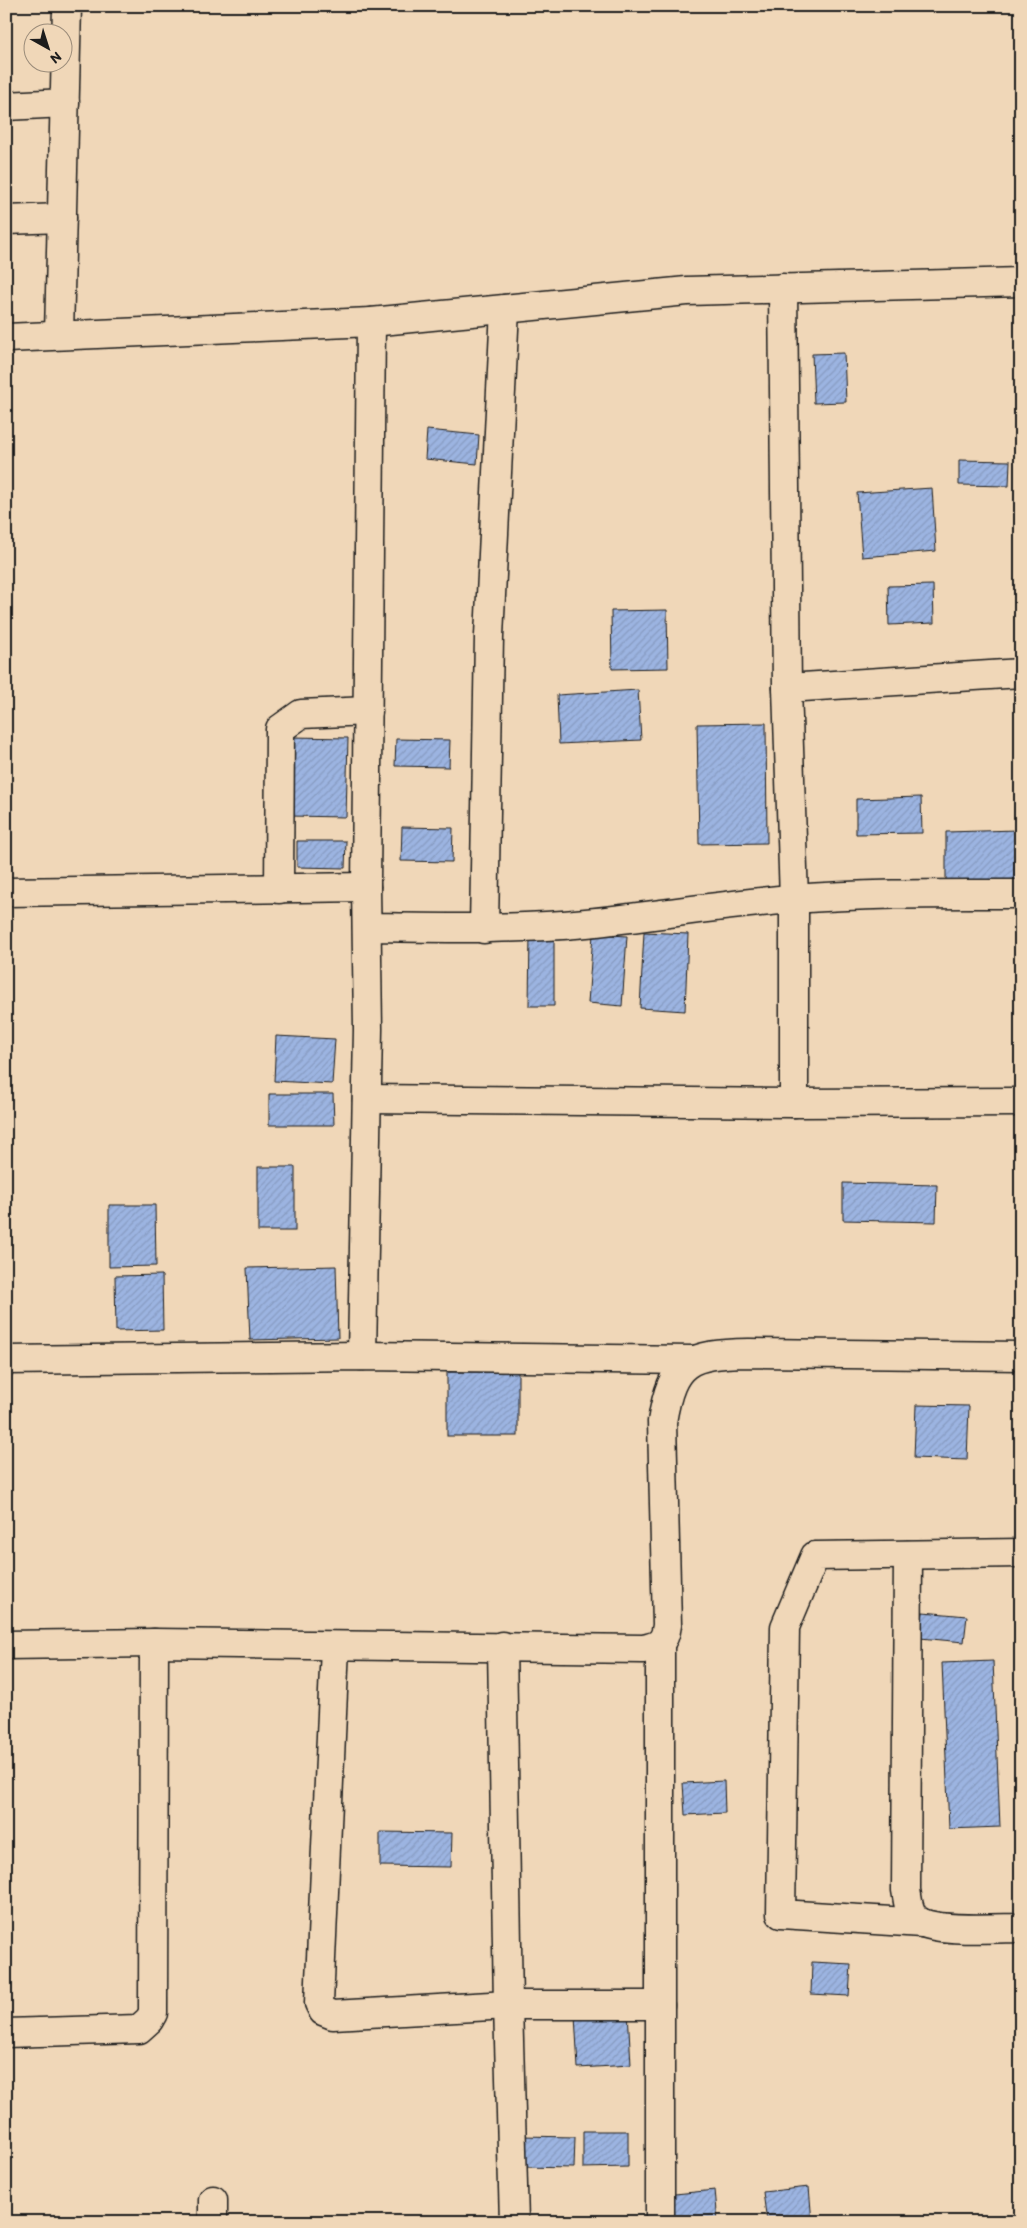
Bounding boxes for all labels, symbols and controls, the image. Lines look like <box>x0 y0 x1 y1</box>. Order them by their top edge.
north arrow <box>22 22 72 72</box>
text: N <box>47 48 65 67</box>

